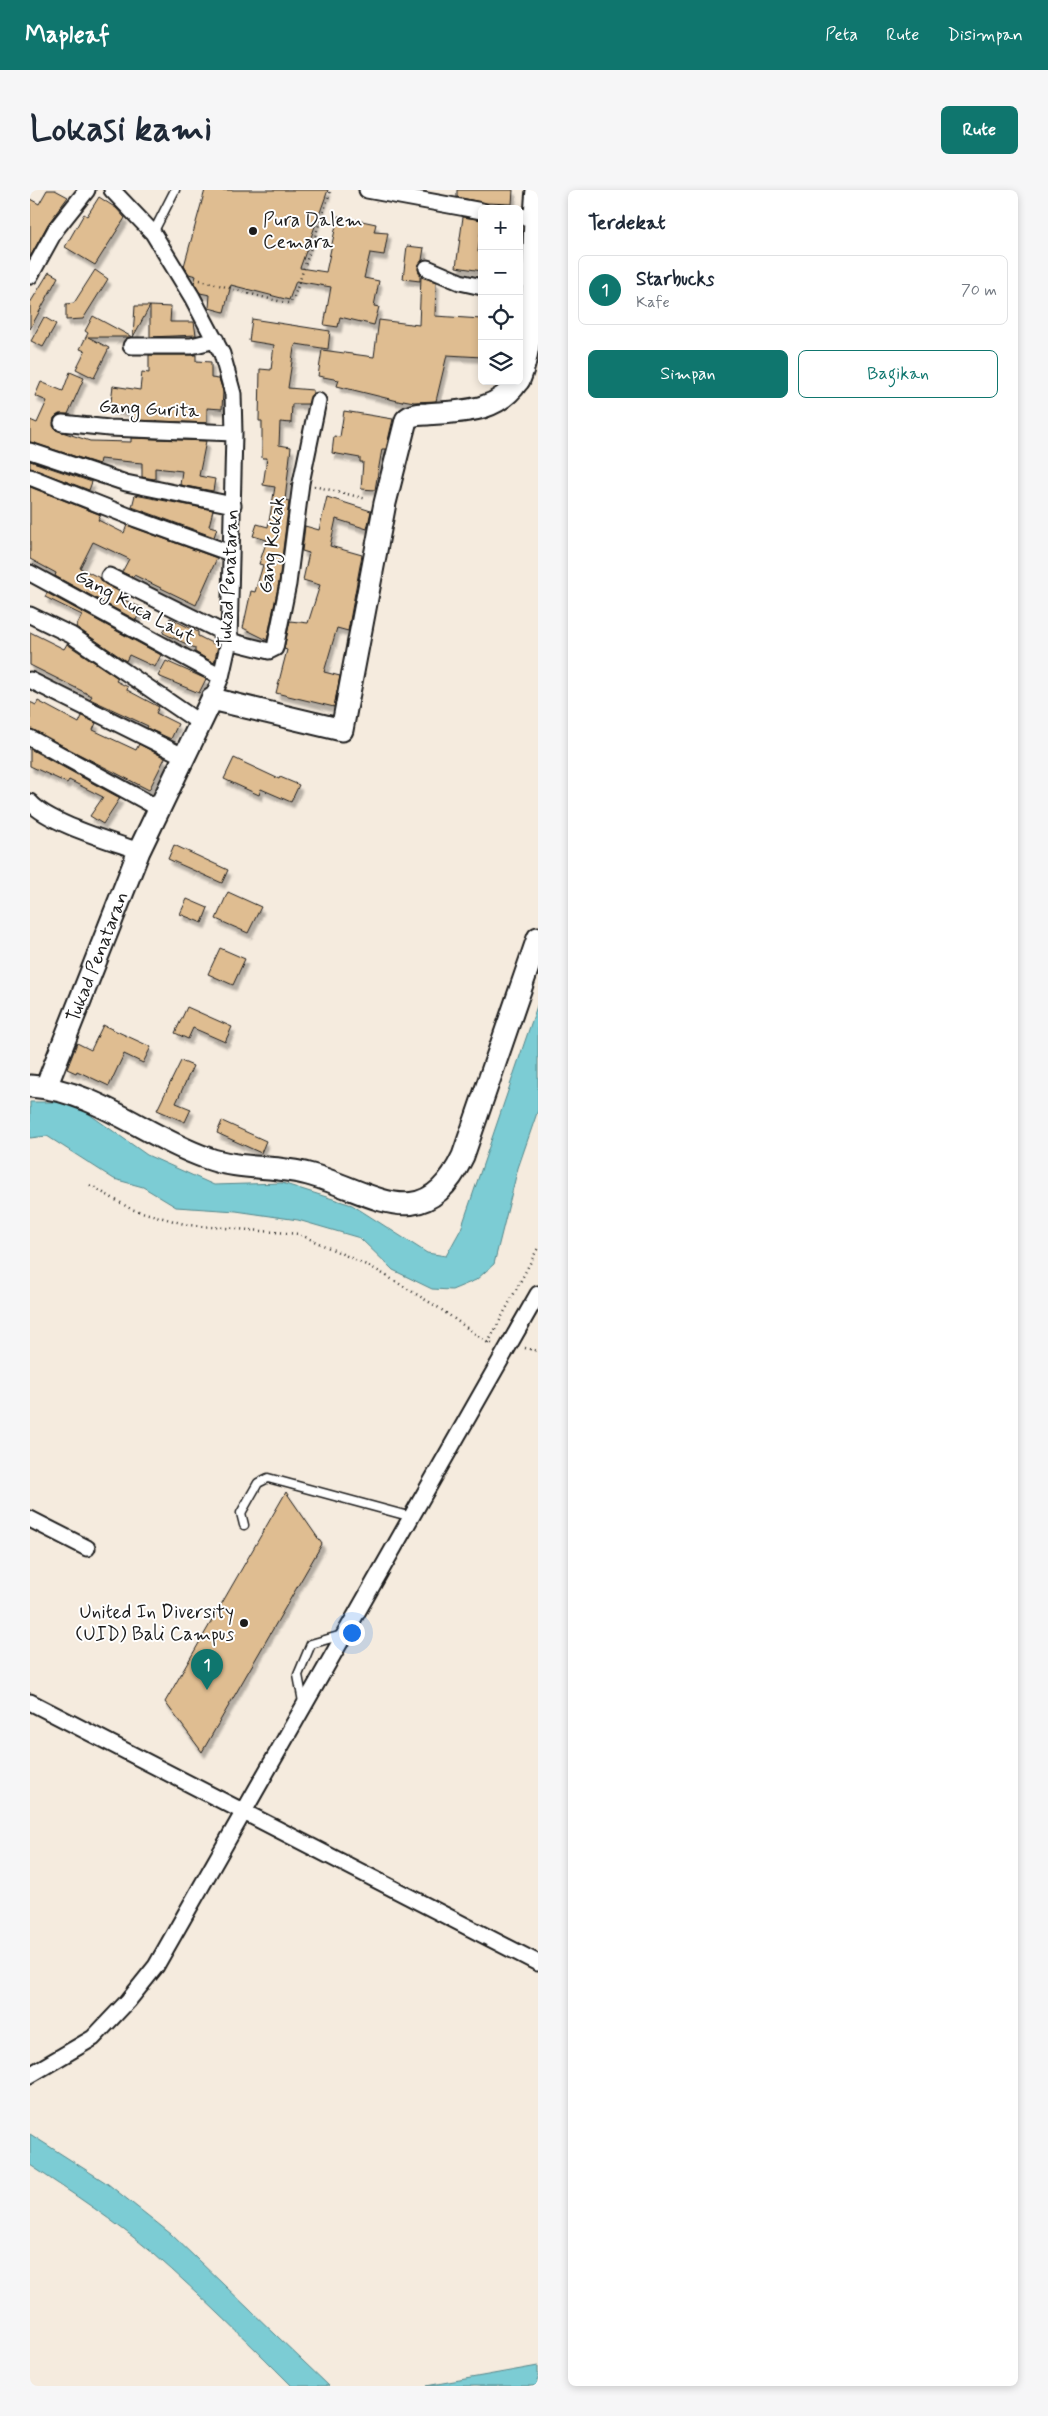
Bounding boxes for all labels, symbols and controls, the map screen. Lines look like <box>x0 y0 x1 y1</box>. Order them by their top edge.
text: Mapleaf <box>25 20 110 51</box>
text: Peta <box>825 23 858 47</box>
text: Rute <box>886 23 919 47</box>
text: Disimpan <box>947 23 1023 47</box>
button: Rute <box>941 106 1018 154</box>
text: Lokasi kami <box>30 107 212 153</box>
map controls <box>478 205 523 385</box>
button: + <box>478 205 523 250</box>
place label: Pura Dalem Cemara <box>263 208 363 255</box>
text: Terdekat <box>588 209 666 237</box>
marker: Pura Dalem Cemara <box>247 225 259 237</box>
button: − <box>478 250 523 295</box>
text: Starbucks <box>636 267 714 292</box>
text: 1 <box>601 280 609 301</box>
text: 70 m <box>961 280 997 301</box>
text: Kafe <box>636 292 670 313</box>
button: locate <box>478 295 523 340</box>
button: layers <box>478 340 523 385</box>
button: Simpan <box>588 350 788 398</box>
button: Bagikan <box>798 350 998 398</box>
street label: Gang Gurita <box>98 394 200 426</box>
street label: Gang Kokak <box>253 495 293 595</box>
street label: Tukad Penataran <box>213 508 245 648</box>
street label: Gang Kuca Laut <box>69 564 200 652</box>
street label: Tukad Penataran <box>60 888 134 1026</box>
place label: United In Diversity (UID) Bali Campus <box>75 1600 235 1647</box>
marker: United In Diversity (UID) Bali Campus <box>238 1617 250 1629</box>
your location <box>339 1620 365 1646</box>
pin: 1 <box>191 1649 223 1690</box>

